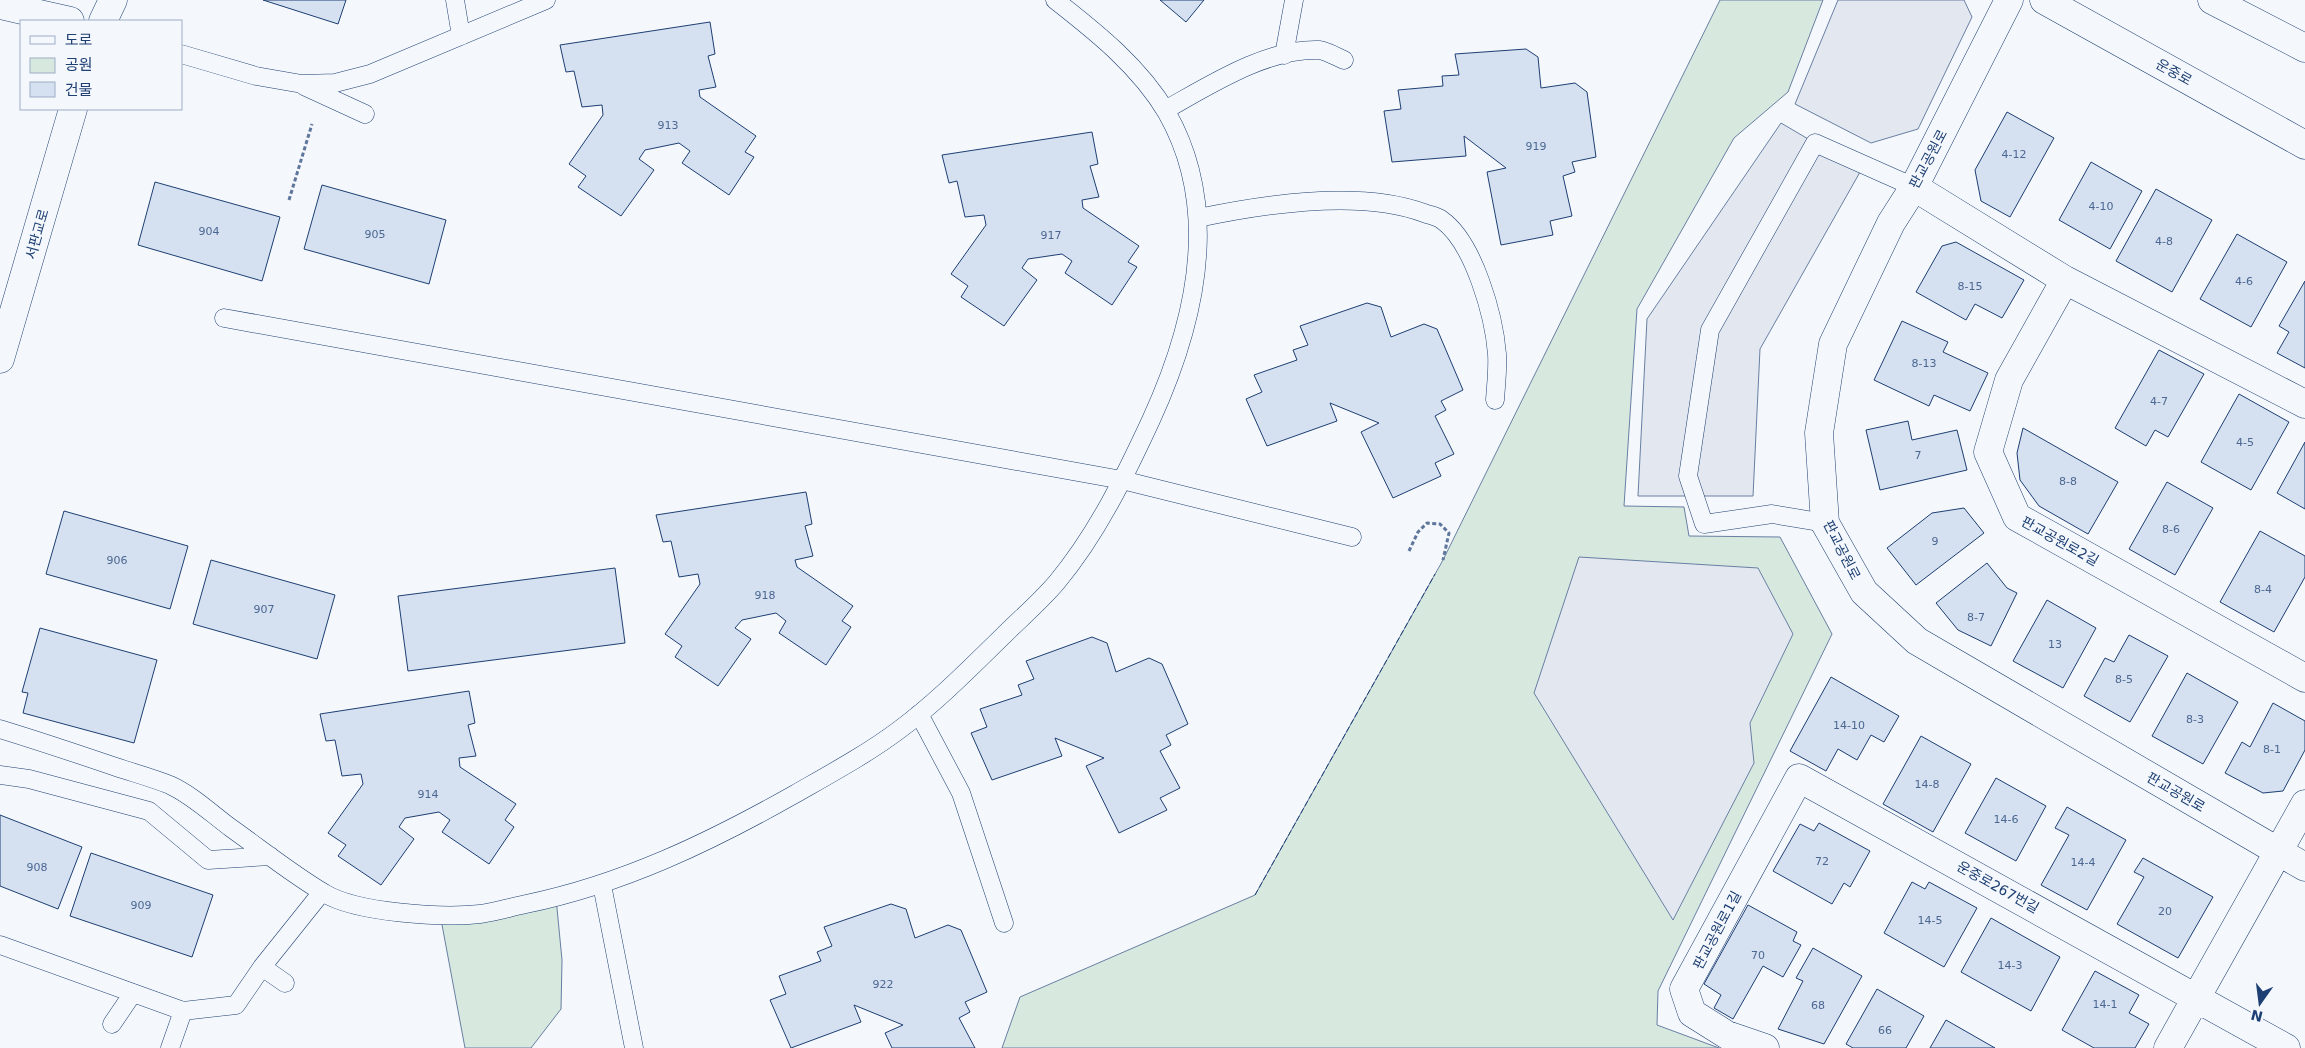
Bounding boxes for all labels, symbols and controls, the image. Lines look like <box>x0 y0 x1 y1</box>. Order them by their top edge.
legend <box>20 20 182 110</box>
text: 도로 <box>65 31 93 49</box>
text: 공원 <box>65 56 93 74</box>
street label: 운중로 <box>2153 56 2195 88</box>
text: 건물 <box>65 81 93 99</box>
house number: 913 <box>658 119 679 132</box>
street label: 판교공원로 <box>1906 127 1950 191</box>
house number: 919 <box>1526 140 1547 153</box>
house number: 4-12 <box>2002 148 2026 161</box>
house number: 4-10 <box>2089 200 2113 213</box>
street label: 서판교로 <box>22 207 52 261</box>
house number: 904 <box>199 225 220 238</box>
house number: 905 <box>365 228 386 241</box>
house number: 917 <box>1041 229 1062 242</box>
house number: 4-8 <box>2155 235 2173 248</box>
house number: 4-6 <box>2235 275 2253 288</box>
house number: 8-15 <box>1958 280 1982 293</box>
house number: 8-13 <box>1912 357 1936 370</box>
house number: 4-7 <box>2150 395 2168 408</box>
house number: 4-5 <box>2236 436 2254 449</box>
house number: 7 <box>1915 449 1922 462</box>
house number: 8-8 <box>2059 475 2077 488</box>
street label: 판교공원로2길 <box>2018 513 2102 569</box>
street label: 판교공원로 <box>1820 518 1864 582</box>
house number: 8-6 <box>2162 523 2180 536</box>
house number: 9 <box>1932 535 1939 548</box>
house number: 906 <box>107 554 128 567</box>
house number: 8-4 <box>2254 583 2272 596</box>
house number: 918 <box>755 589 776 602</box>
house number: 907 <box>254 603 275 616</box>
house number: 8-7 <box>1967 611 1985 624</box>
house number: 13 <box>2048 638 2062 651</box>
house number: 8-5 <box>2115 673 2133 686</box>
house number: 8-3 <box>2186 713 2204 726</box>
house number: 14-10 <box>1833 719 1865 732</box>
house number: 8-1 <box>2263 743 2281 756</box>
street label: 판교공원로 <box>2144 769 2208 815</box>
house number: 14-8 <box>1915 778 1939 791</box>
house number: 914 <box>418 788 439 801</box>
house number: 14-6 <box>1994 813 2018 826</box>
house number: 72 <box>1815 855 1829 868</box>
house number: 14-4 <box>2071 856 2095 869</box>
street label: 운중로267번길 <box>1954 858 2042 916</box>
house number: 908 <box>27 861 48 874</box>
street label: 판교공원로1길 <box>1690 888 1744 972</box>
house number: 909 <box>131 899 152 912</box>
house number: 20 <box>2158 905 2172 918</box>
house number: 14-5 <box>1918 914 1942 927</box>
house number: 70 <box>1751 949 1765 962</box>
house number: 14-3 <box>1998 959 2022 972</box>
house number: 922 <box>873 978 894 991</box>
north arrow <box>2235 978 2285 1028</box>
house number: 14-1 <box>2093 998 2117 1011</box>
house number: 68 <box>1811 999 1825 1012</box>
text: N <box>2249 1006 2264 1025</box>
house number: 66 <box>1878 1024 1892 1037</box>

